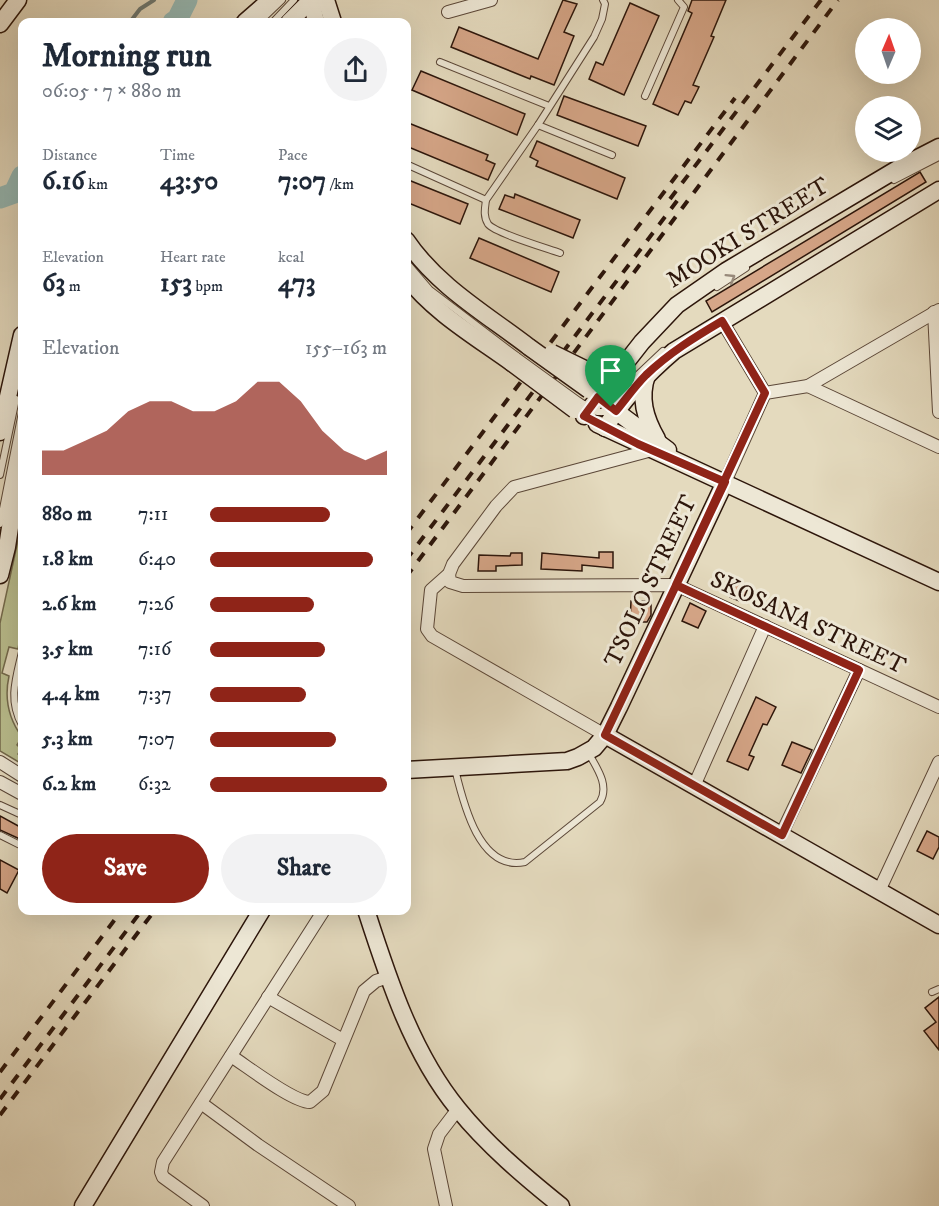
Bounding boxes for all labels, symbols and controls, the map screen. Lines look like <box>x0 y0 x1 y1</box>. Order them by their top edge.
north arrow <box>855 18 921 84</box>
map controls <box>855 18 921 162</box>
text: Morning run <box>42 36 211 77</box>
button: share <box>324 38 387 101</box>
text: 06:05 · 7 × 880 m <box>42 79 181 104</box>
button: layers <box>855 96 921 162</box>
text: Distance <box>42 145 97 165</box>
text: Time <box>160 145 195 165</box>
text: Pace <box>278 145 308 165</box>
text: 6.16 <box>42 165 85 198</box>
text: 43:50 <box>160 165 218 198</box>
text: 7:07 <box>278 165 326 198</box>
street label: MOOKI STREET <box>661 171 835 295</box>
text: km <box>85 174 108 194</box>
text: /km <box>326 174 354 194</box>
text: Elevation <box>42 247 104 267</box>
text: Heart rate <box>160 247 226 267</box>
text: kcal <box>278 247 304 267</box>
text: 63 <box>42 267 65 300</box>
text: 153 <box>160 267 192 300</box>
text: 473 <box>278 267 316 300</box>
one-way arrow <box>725 274 735 286</box>
text: m <box>65 276 81 296</box>
text: bpm <box>192 276 223 296</box>
text: Elevation <box>42 336 119 361</box>
text: 155–163 m <box>305 336 387 361</box>
pin <box>585 345 636 407</box>
icon: arrive <box>594 354 627 387</box>
street label: TSOLO STREET <box>598 490 704 672</box>
text: 880 m <box>42 502 92 527</box>
text: 7:11 <box>138 502 168 527</box>
text: 1.8 km <box>42 547 93 572</box>
text: 6:40 <box>138 547 176 572</box>
street label: SKOSANA STREET <box>705 565 911 681</box>
text: 2.6 km <box>42 592 97 617</box>
text: 7:26 <box>138 592 174 617</box>
text: 3.5 km <box>42 637 93 662</box>
text: 7:16 <box>138 637 171 662</box>
text: 4.4 km <box>42 682 100 707</box>
text: 7:37 <box>138 682 172 707</box>
text: 5.3 km <box>42 727 93 752</box>
text: 7:07 <box>138 727 175 752</box>
text: 6.2 km <box>42 772 96 797</box>
text: 6:32 <box>138 772 171 797</box>
button: Save <box>42 834 209 903</box>
button: Share <box>221 834 387 903</box>

